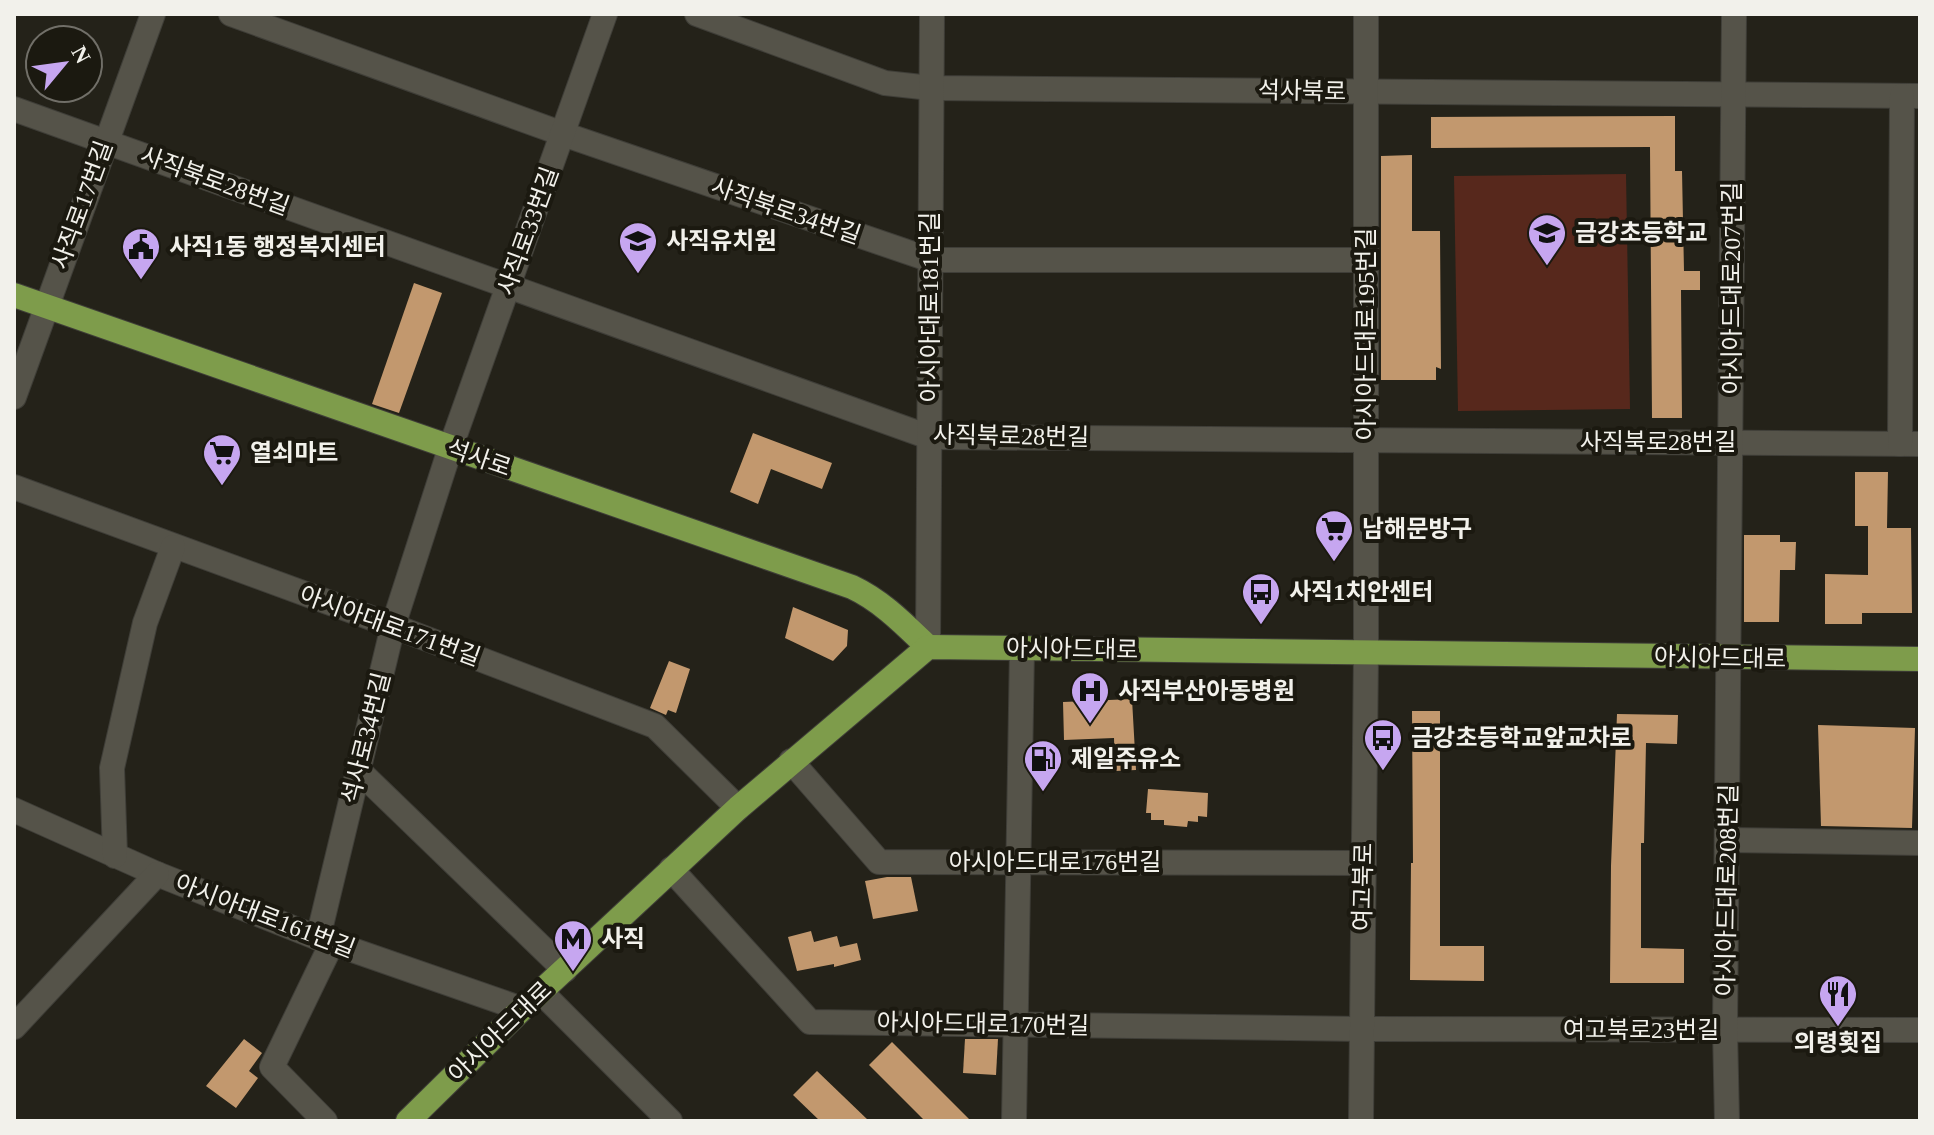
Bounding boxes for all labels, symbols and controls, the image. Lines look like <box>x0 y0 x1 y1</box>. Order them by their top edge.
north arrow <box>24 24 104 104</box>
text: N <box>66 42 96 68</box>
street label: 석사북로 <box>1258 77 1346 105</box>
street label: 사직로17번길 <box>47 137 117 273</box>
street label: 사직북로28번길 <box>137 142 293 220</box>
street label: 사직로33번길 <box>493 163 563 299</box>
street label: 사직북로34번길 <box>708 173 864 249</box>
street label: 아시아드대로207번길 <box>1719 182 1745 394</box>
street label: 아시아대로181번길 <box>917 212 943 402</box>
school or university icon: 금강초등학교 <box>1526 212 1568 267</box>
school or university icon: 사직유치원 <box>617 220 659 275</box>
place label: 금강초등학교 <box>1575 220 1707 246</box>
public building icon: 사직1동 행정복지센터 <box>120 226 162 281</box>
place label: 사직유치원 <box>666 228 776 254</box>
street label: 아시아드대로195번길 <box>1353 228 1379 440</box>
place label: 사직1동 행정복지센터 <box>169 234 386 260</box>
street label: 사직북로28번길 <box>933 422 1089 450</box>
street label: 사직북로28번길 <box>1580 429 1736 455</box>
supermarket icon: 열쇠마트 <box>201 432 243 487</box>
street label: 석사로 <box>443 435 515 481</box>
place label: 열쇠마트 <box>250 440 338 466</box>
supermarket icon: 남해문방구 <box>1313 508 1355 563</box>
place label: 남해문방구 <box>1362 516 1472 542</box>
bus stop icon: 사직1치안센터 <box>1240 571 1282 626</box>
place label: 사직1치안센터 <box>1289 579 1433 605</box>
street label: 아시아대로171번길 <box>296 581 484 671</box>
street label: 아시아드대로 <box>1006 635 1138 663</box>
street label: 아시아드대로 <box>1654 644 1786 672</box>
street label: 석사로34번길 <box>337 670 395 806</box>
hospital icon: 사직부산아동병원 <box>1069 670 1111 725</box>
place label: 사직부산아동병원 <box>1118 678 1295 704</box>
bus stop icon: 금강초등학교앞교차로 <box>1362 717 1404 772</box>
place label: 금강초등학교앞교차로 <box>1411 725 1632 751</box>
fuel station icon: 제일주유소 <box>1022 738 1064 793</box>
place label: 제일주유소 <box>1071 746 1181 772</box>
street label: 아시아드대로208번길 <box>1712 783 1742 997</box>
street label: 여고북로 <box>1349 843 1377 931</box>
street label: 아시아드대로176번길 <box>949 849 1161 875</box>
street label: 아시아대로161번길 <box>171 870 359 962</box>
metro station icon: 사직 <box>552 918 594 973</box>
place label: 사직 <box>601 926 645 952</box>
restaurant icon: 의령횟집 <box>1817 973 1859 1028</box>
street label: 아시아드대로 <box>443 977 557 1087</box>
street label: 아시아드대로170번길 <box>876 1009 1090 1039</box>
street label: 여고북로23번길 <box>1563 1017 1719 1043</box>
place label: 의령횟집 <box>1794 1030 1882 1056</box>

